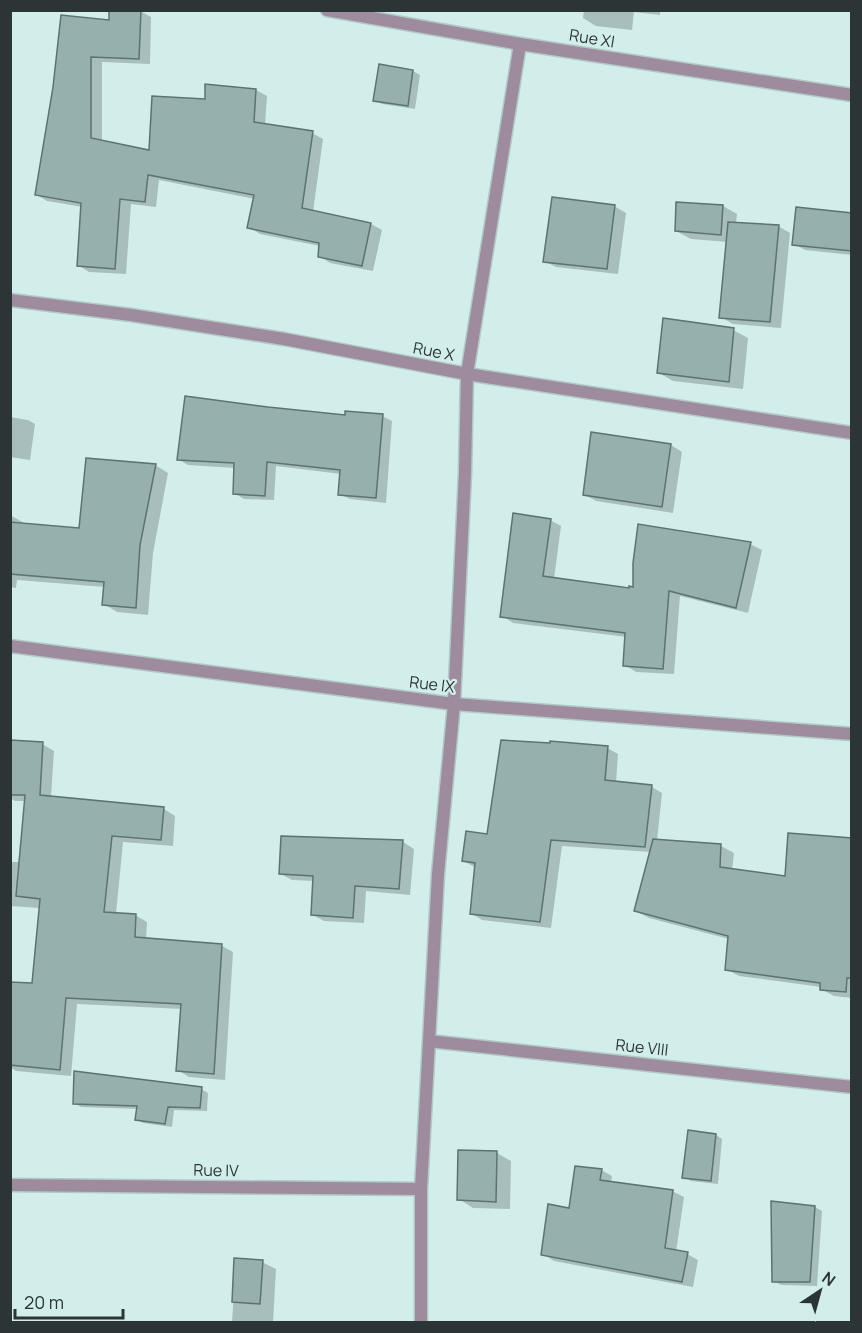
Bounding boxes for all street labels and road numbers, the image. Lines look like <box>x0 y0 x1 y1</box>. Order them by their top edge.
street label: Rue XI <box>568 24 616 52</box>
street label: Rue X <box>411 336 457 366</box>
street label: Rue IX <box>408 670 456 698</box>
street label: Rue VIII <box>614 1033 670 1061</box>
street label: Rue IV <box>193 1159 239 1181</box>

